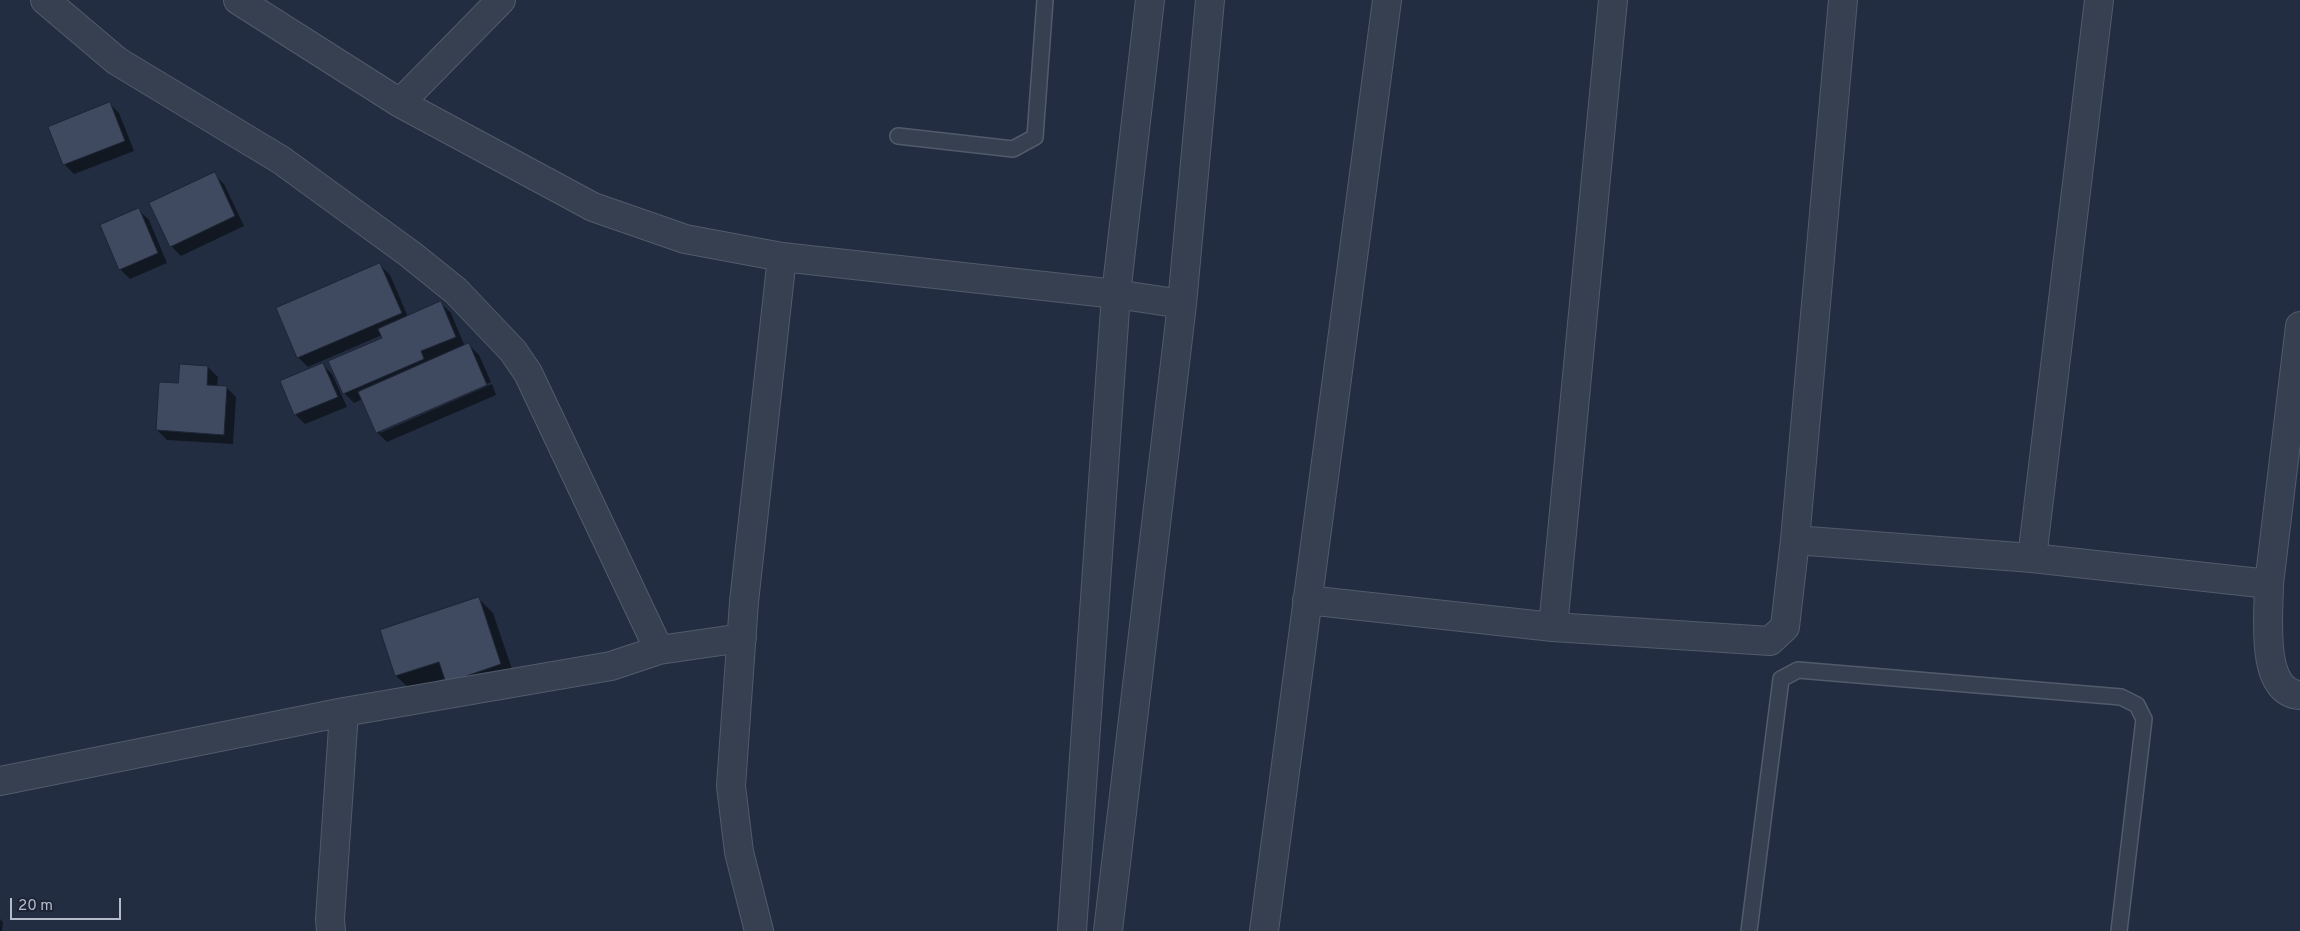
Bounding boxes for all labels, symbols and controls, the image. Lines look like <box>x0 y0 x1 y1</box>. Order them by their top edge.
scale bar <box>12 888 124 920</box>
text: 20 m <box>18 897 53 916</box>

